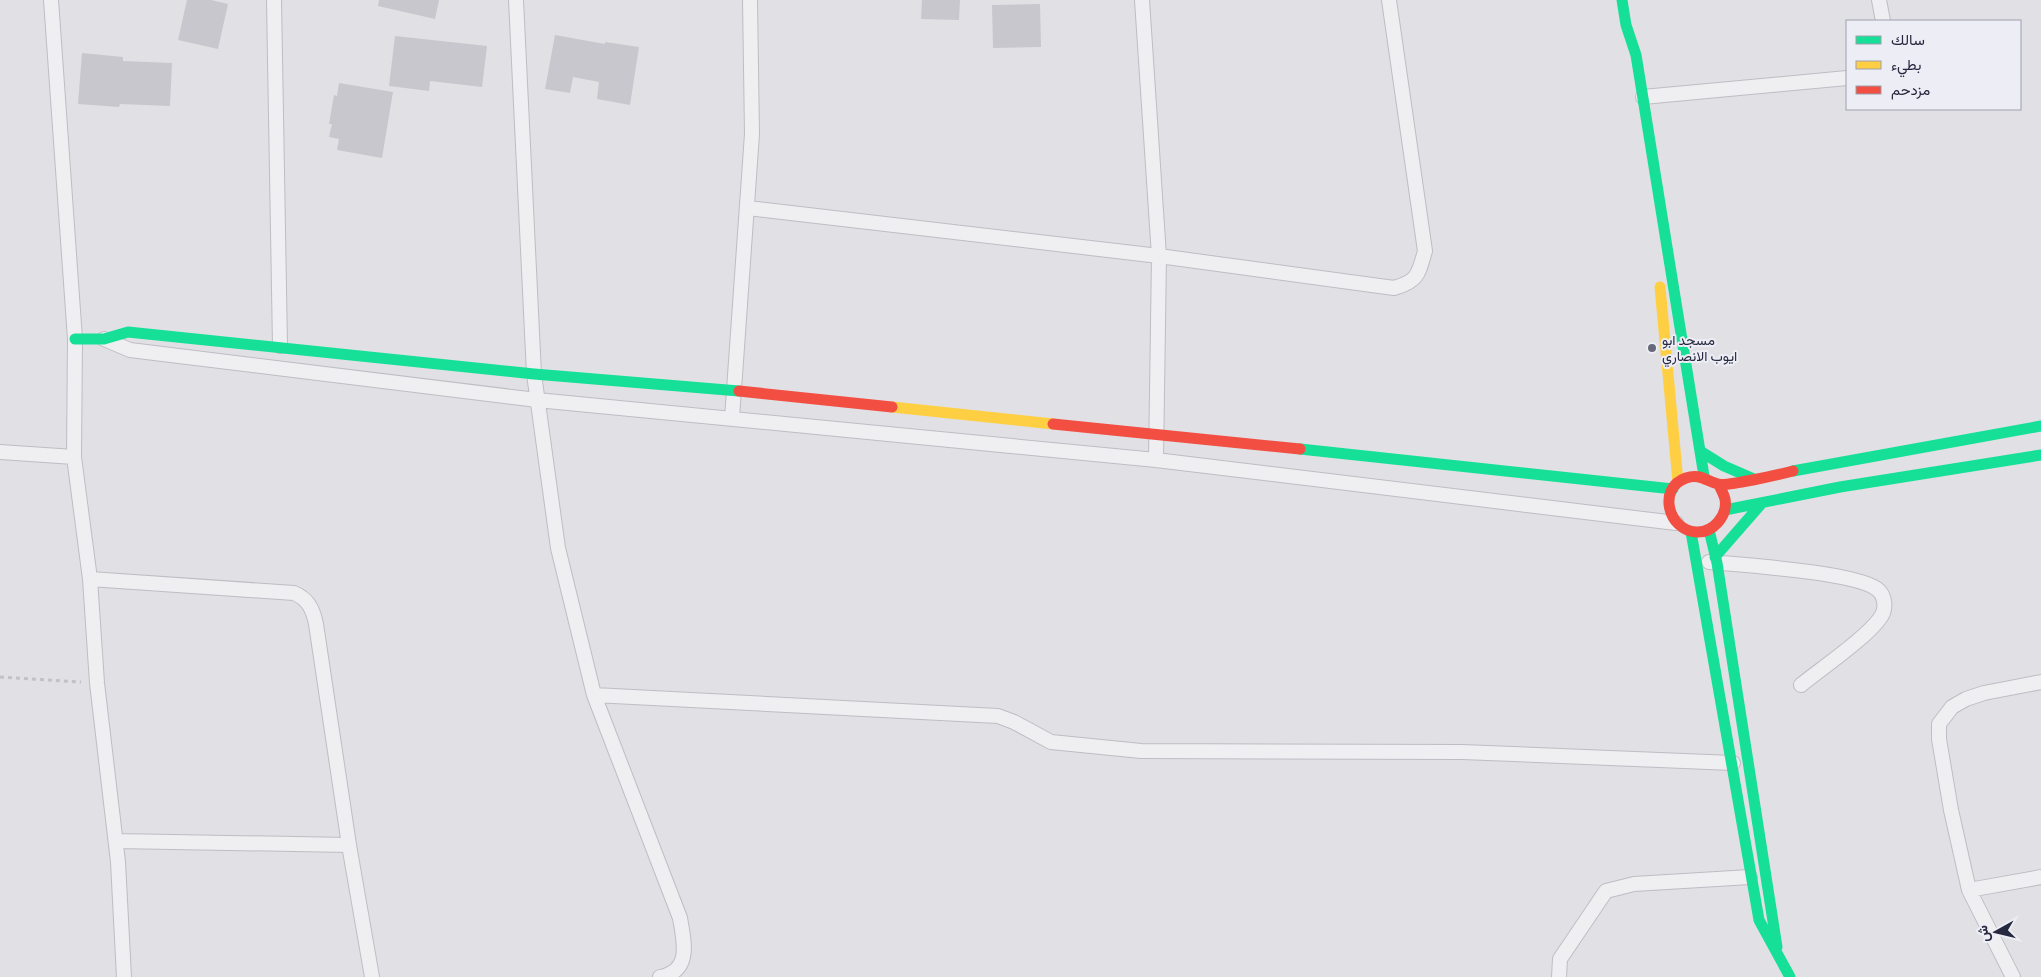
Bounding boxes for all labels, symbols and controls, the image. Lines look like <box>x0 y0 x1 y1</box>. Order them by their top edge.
legend <box>1846 20 2021 110</box>
text: سالك <box>1891 30 1925 49</box>
text: بطيء <box>1891 55 1921 78</box>
text: مزدحم <box>1891 80 1930 100</box>
place label: مسجد ابو ايوب الانصاري <box>1662 331 1737 368</box>
marker: مسجد ابو ايوب الانصاري <box>1646 342 1658 354</box>
north arrow <box>1971 907 2021 957</box>
text: ش <box>1973 924 1993 943</box>

